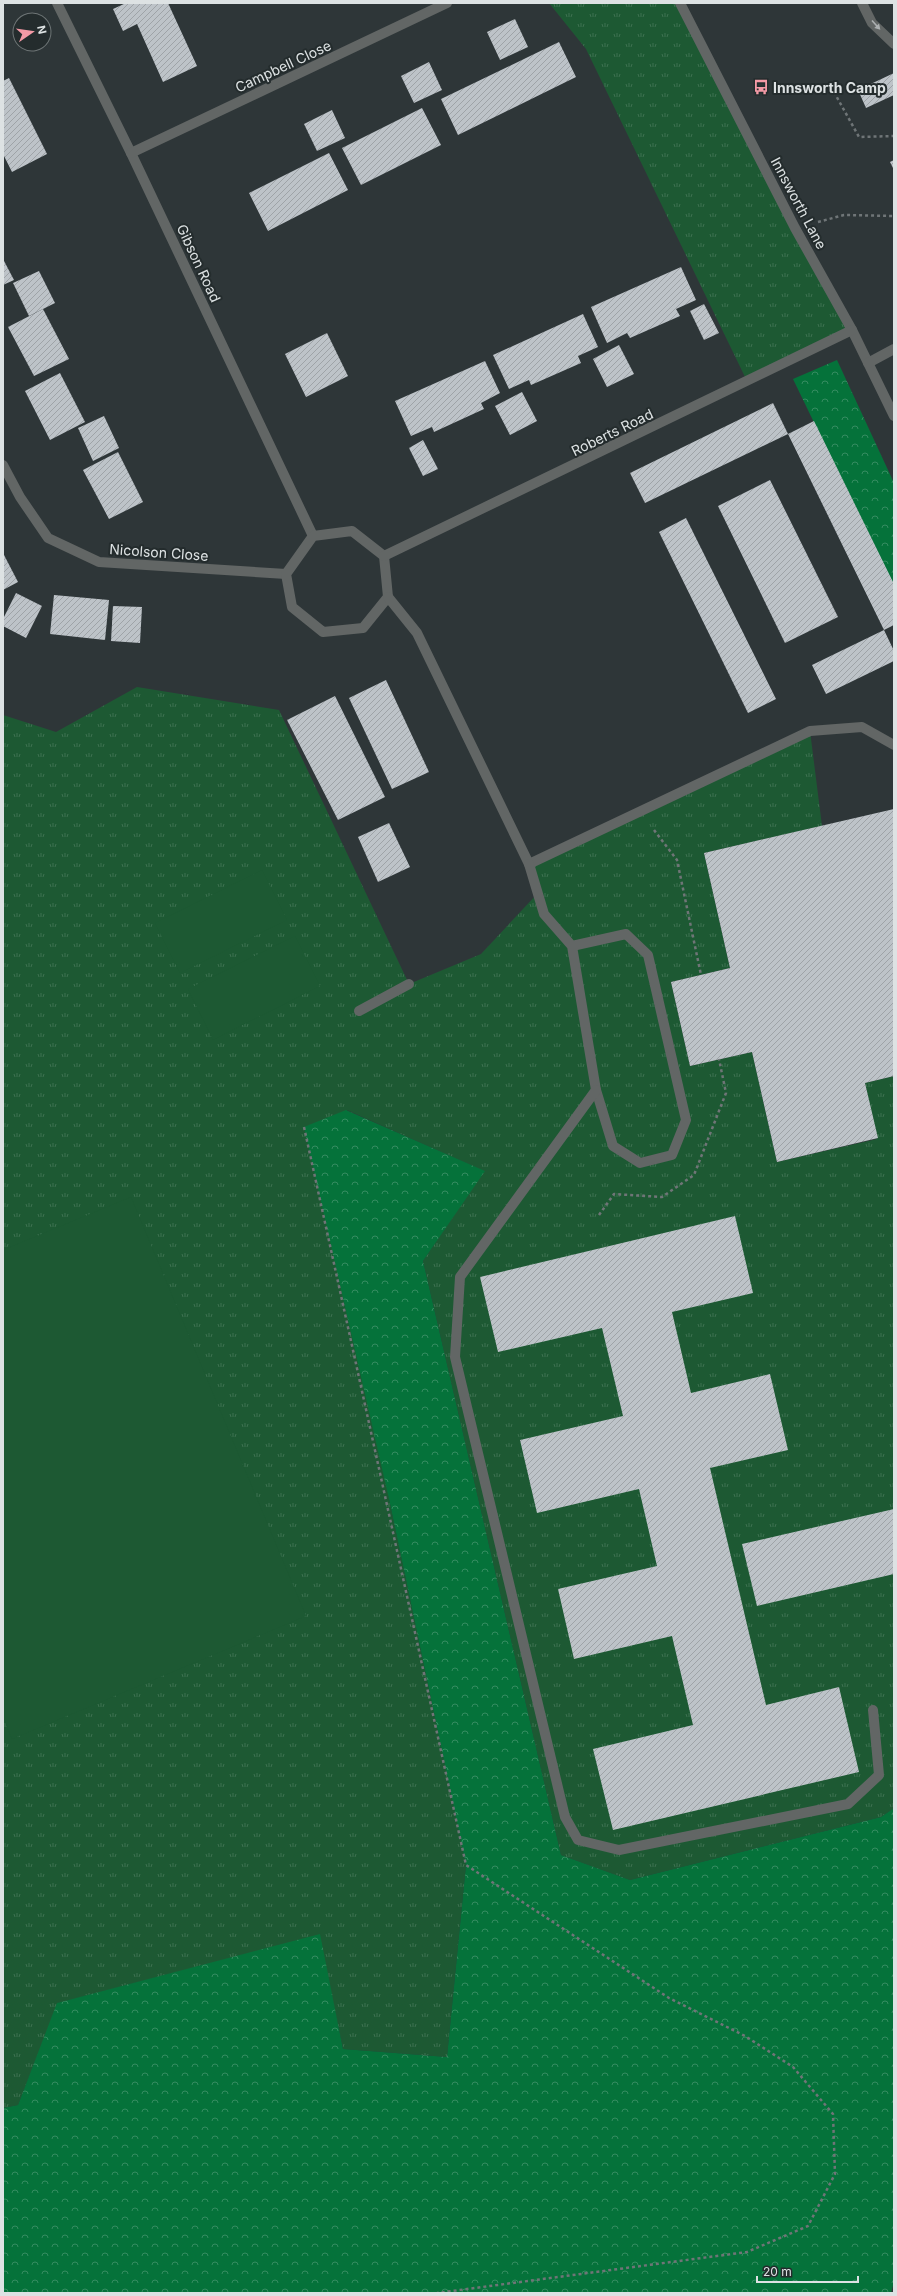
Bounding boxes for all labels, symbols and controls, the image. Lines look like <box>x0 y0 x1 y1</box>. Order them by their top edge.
north arrow <box>12 12 52 52</box>
one-way arrow <box>871 20 880 31</box>
text: N <box>34 24 50 35</box>
street label: Campbell Close <box>232 36 334 96</box>
bus stop icon: Innsworth Camp <box>752 78 770 96</box>
place label: Innsworth Camp <box>773 79 886 96</box>
street label: Innsworth Lane <box>768 154 830 252</box>
street label: Gibson Road <box>174 221 224 305</box>
street label: Roberts Road <box>568 405 656 459</box>
street label: Nicolson Close <box>109 540 209 564</box>
scale bar <box>757 2258 858 2284</box>
text: 20 m <box>763 2264 792 2279</box>

